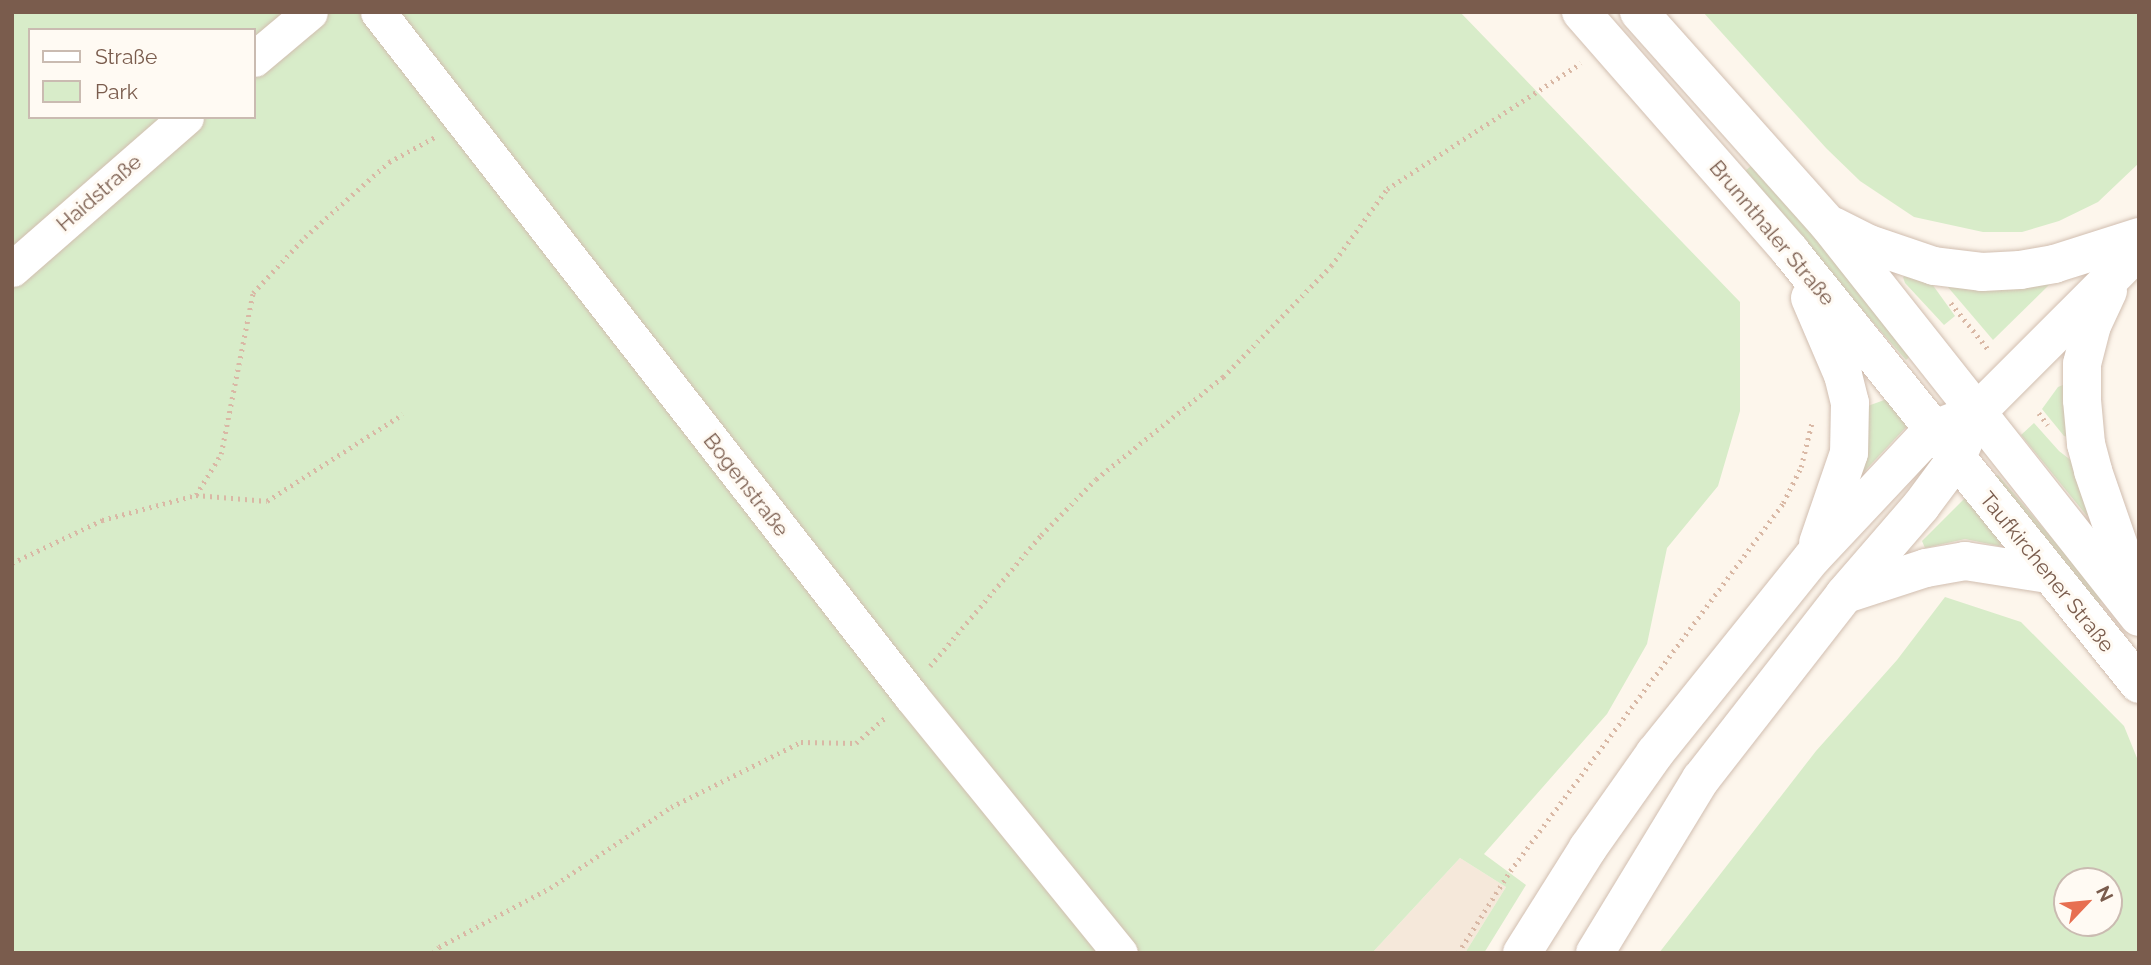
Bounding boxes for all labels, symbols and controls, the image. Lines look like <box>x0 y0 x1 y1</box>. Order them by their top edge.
legend <box>28 28 256 119</box>
text: Straße <box>95 44 157 69</box>
text: Park <box>95 79 138 104</box>
street label: Haidstraße <box>51 149 147 237</box>
street label: Brunnthaler Straße <box>1704 155 1840 311</box>
street label: Bogenstraße <box>698 428 794 542</box>
street label: Taufkirchener Straße <box>1974 486 2120 658</box>
north arrow <box>2053 867 2123 937</box>
text: N <box>2092 882 2118 905</box>

